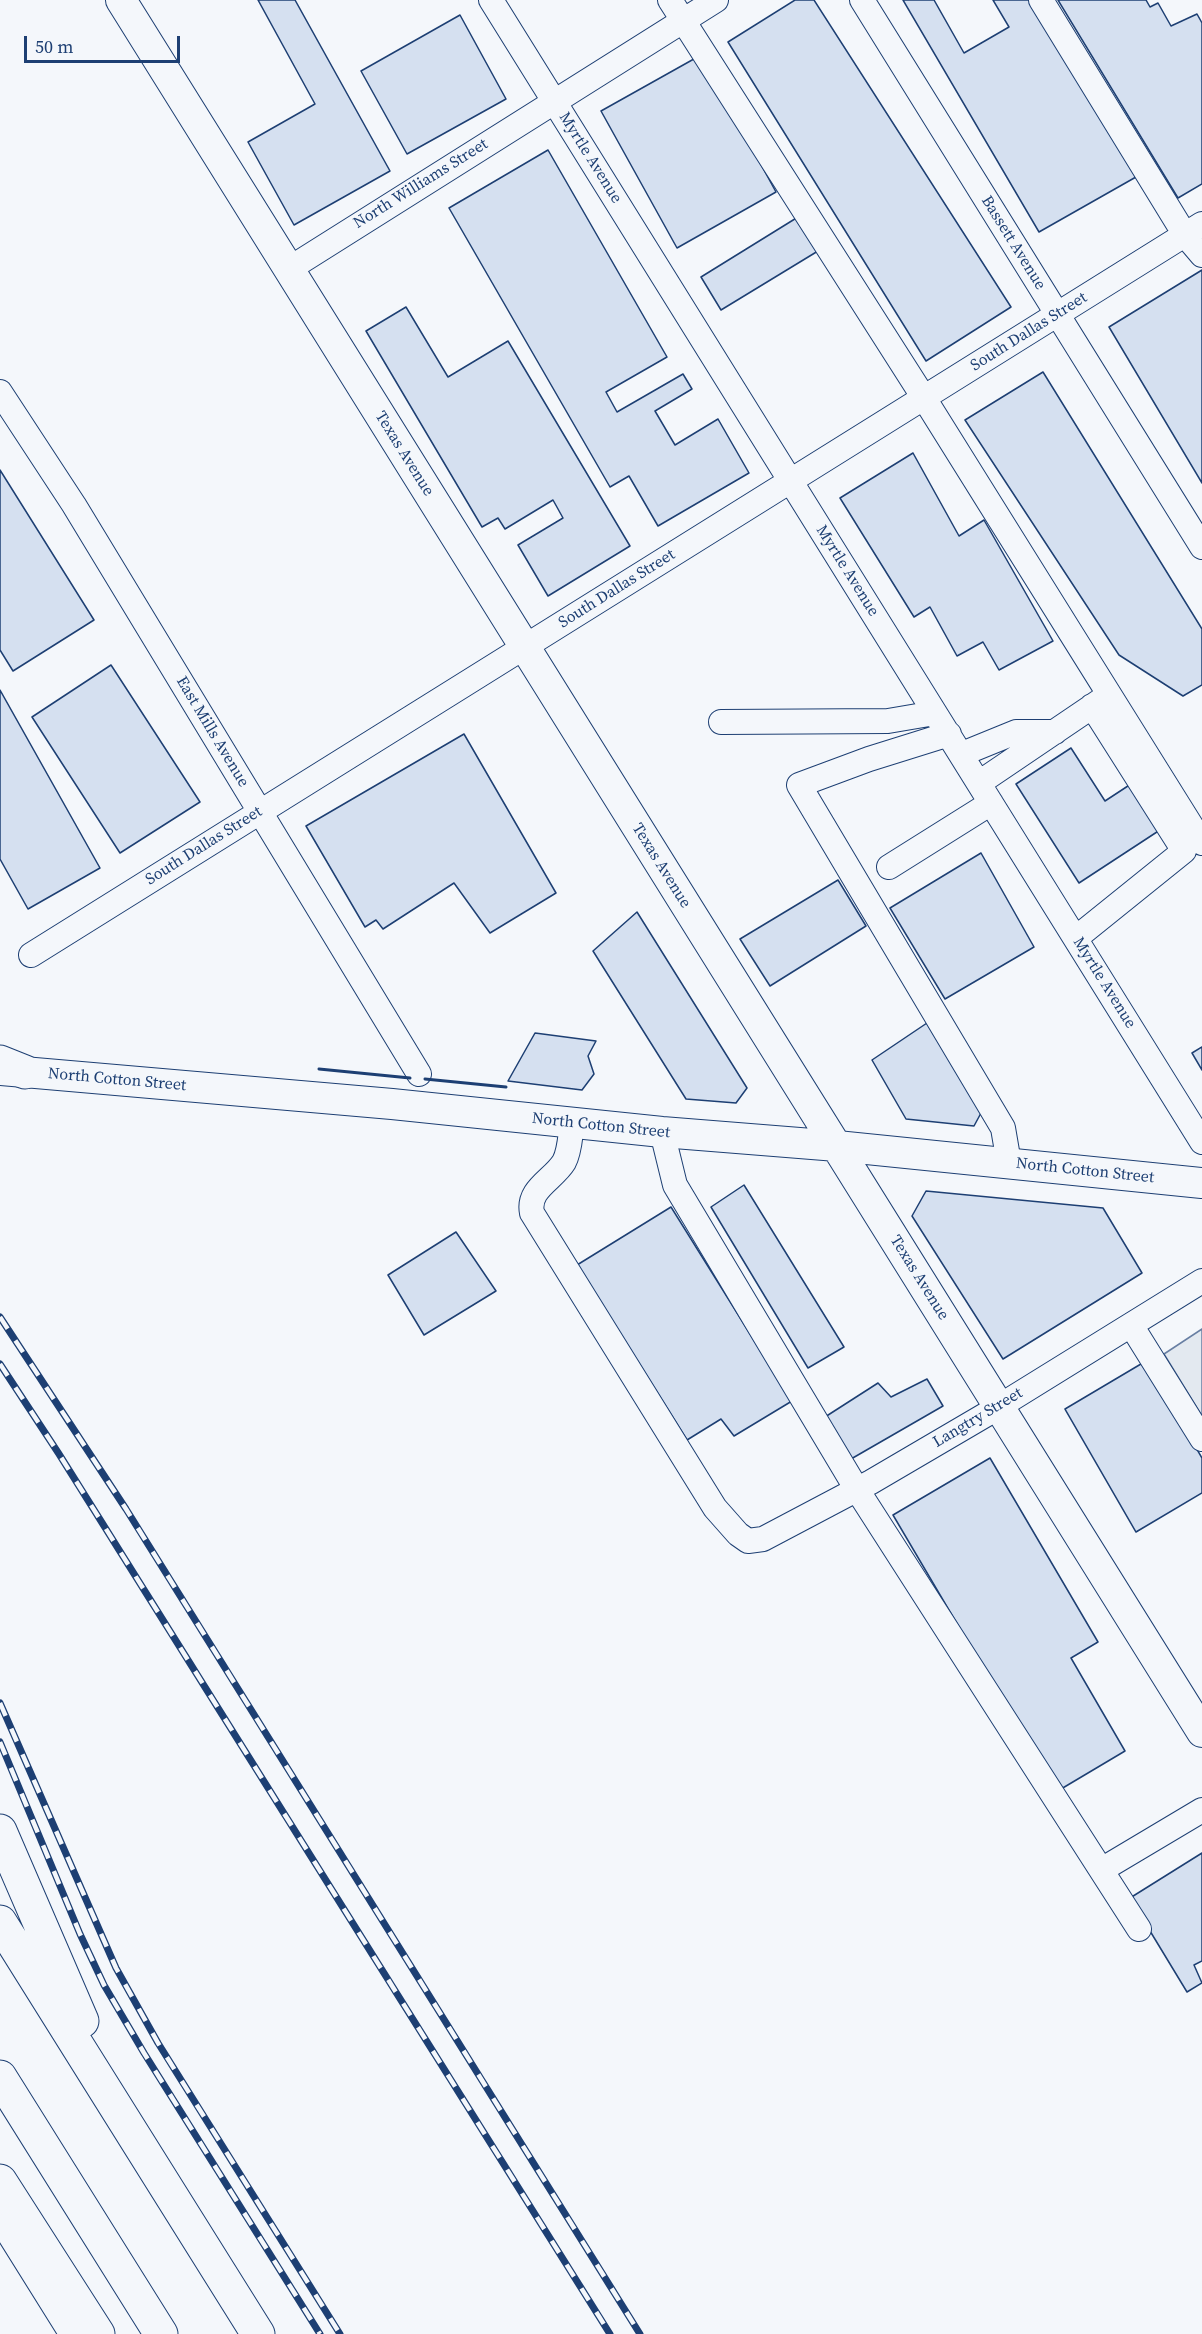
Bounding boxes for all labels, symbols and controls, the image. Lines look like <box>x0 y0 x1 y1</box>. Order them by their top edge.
scale bar <box>27 24 183 62</box>
text: 50 m <box>35 34 73 59</box>
street label: Myrtle Avenue <box>554 109 626 207</box>
street label: North Williams Street <box>350 135 492 233</box>
street label: Bassett Avenue <box>976 193 1050 293</box>
street label: South Dallas Street <box>967 288 1091 376</box>
street label: Texas Avenue <box>370 408 438 500</box>
street label: Myrtle Avenue <box>811 522 883 620</box>
street label: South Dallas Street <box>555 545 679 633</box>
street label: East Mills Avenue <box>171 673 253 791</box>
street label: South Dallas Street <box>142 802 266 890</box>
street label: Texas Avenue <box>627 820 695 912</box>
street label: Myrtle Avenue <box>1068 934 1140 1032</box>
street label: North Cotton Street <box>47 1064 187 1096</box>
street label: North Cotton Street <box>531 1109 671 1143</box>
street label: North Cotton Street <box>1015 1154 1155 1188</box>
street label: Texas Avenue <box>885 1232 953 1324</box>
street label: Langtry Street <box>930 1384 1026 1452</box>

